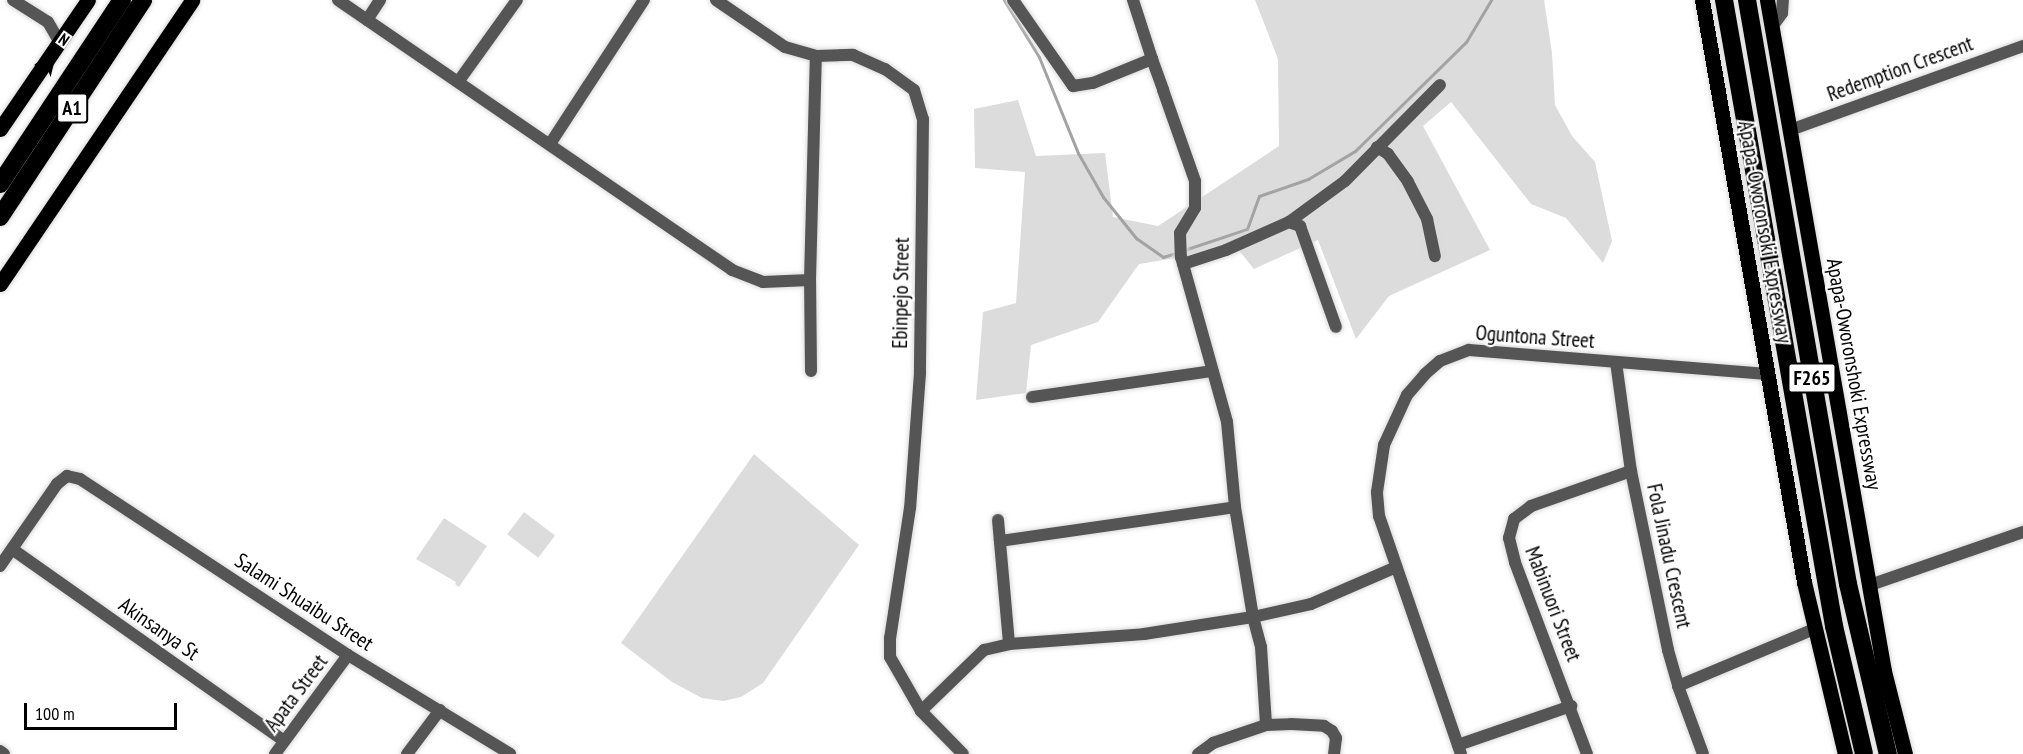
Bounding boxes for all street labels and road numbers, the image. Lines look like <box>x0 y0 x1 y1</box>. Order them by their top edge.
street label: Redemption Crescent <box>1824 31 1976 107</box>
road number: A1 <box>56 91 88 125</box>
street label: Apapa-Oworonsoki Expressway <box>1733 119 1797 345</box>
street label: Ebinpejo Street <box>887 237 915 349</box>
street label: Apapa-Oworonshoki Expressway <box>1821 256 1887 492</box>
street label: Oguntona Street <box>1475 320 1595 354</box>
road number: F265 <box>1786 361 1838 395</box>
street label: Fola Jinadu Crescent <box>1641 481 1697 631</box>
street label: Mabinuori Street <box>1520 543 1586 665</box>
street label: Salami Shuaibu Street <box>230 548 378 656</box>
street label: Akinsanya St <box>114 592 204 666</box>
street label: Apata Street <box>259 650 333 736</box>

